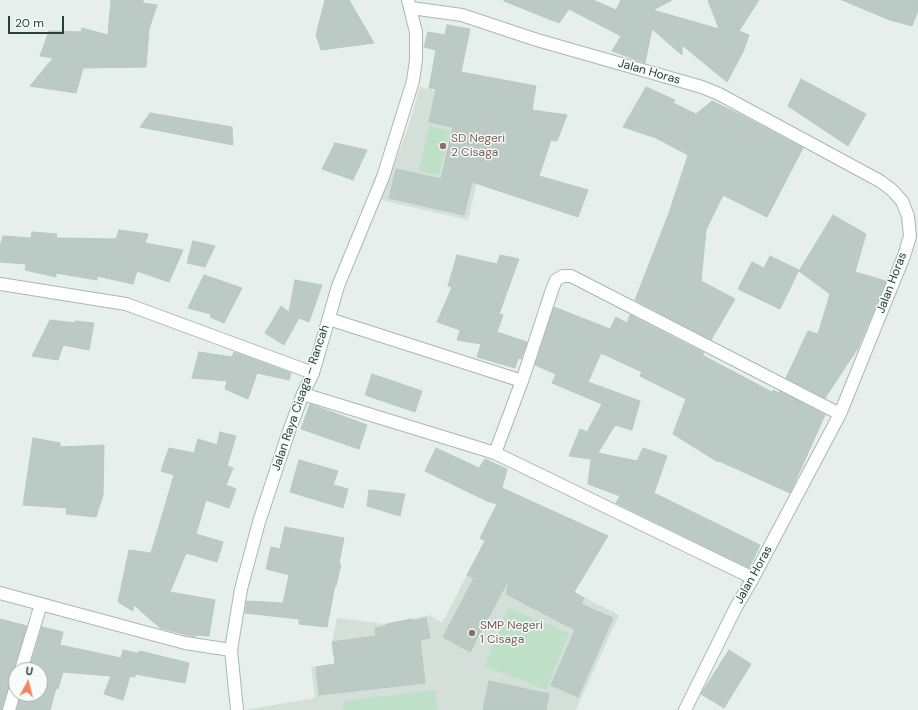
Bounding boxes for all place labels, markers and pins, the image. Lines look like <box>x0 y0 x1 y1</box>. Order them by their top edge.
place label: SD Negeri 2 Cisaga <box>451 132 505 160</box>
marker: SD Negeri 2 Cisaga <box>438 141 448 151</box>
place label: SMP Negeri 1 Cisaga <box>480 619 543 647</box>
marker: SMP Negeri 1 Cisaga <box>467 628 477 638</box>

